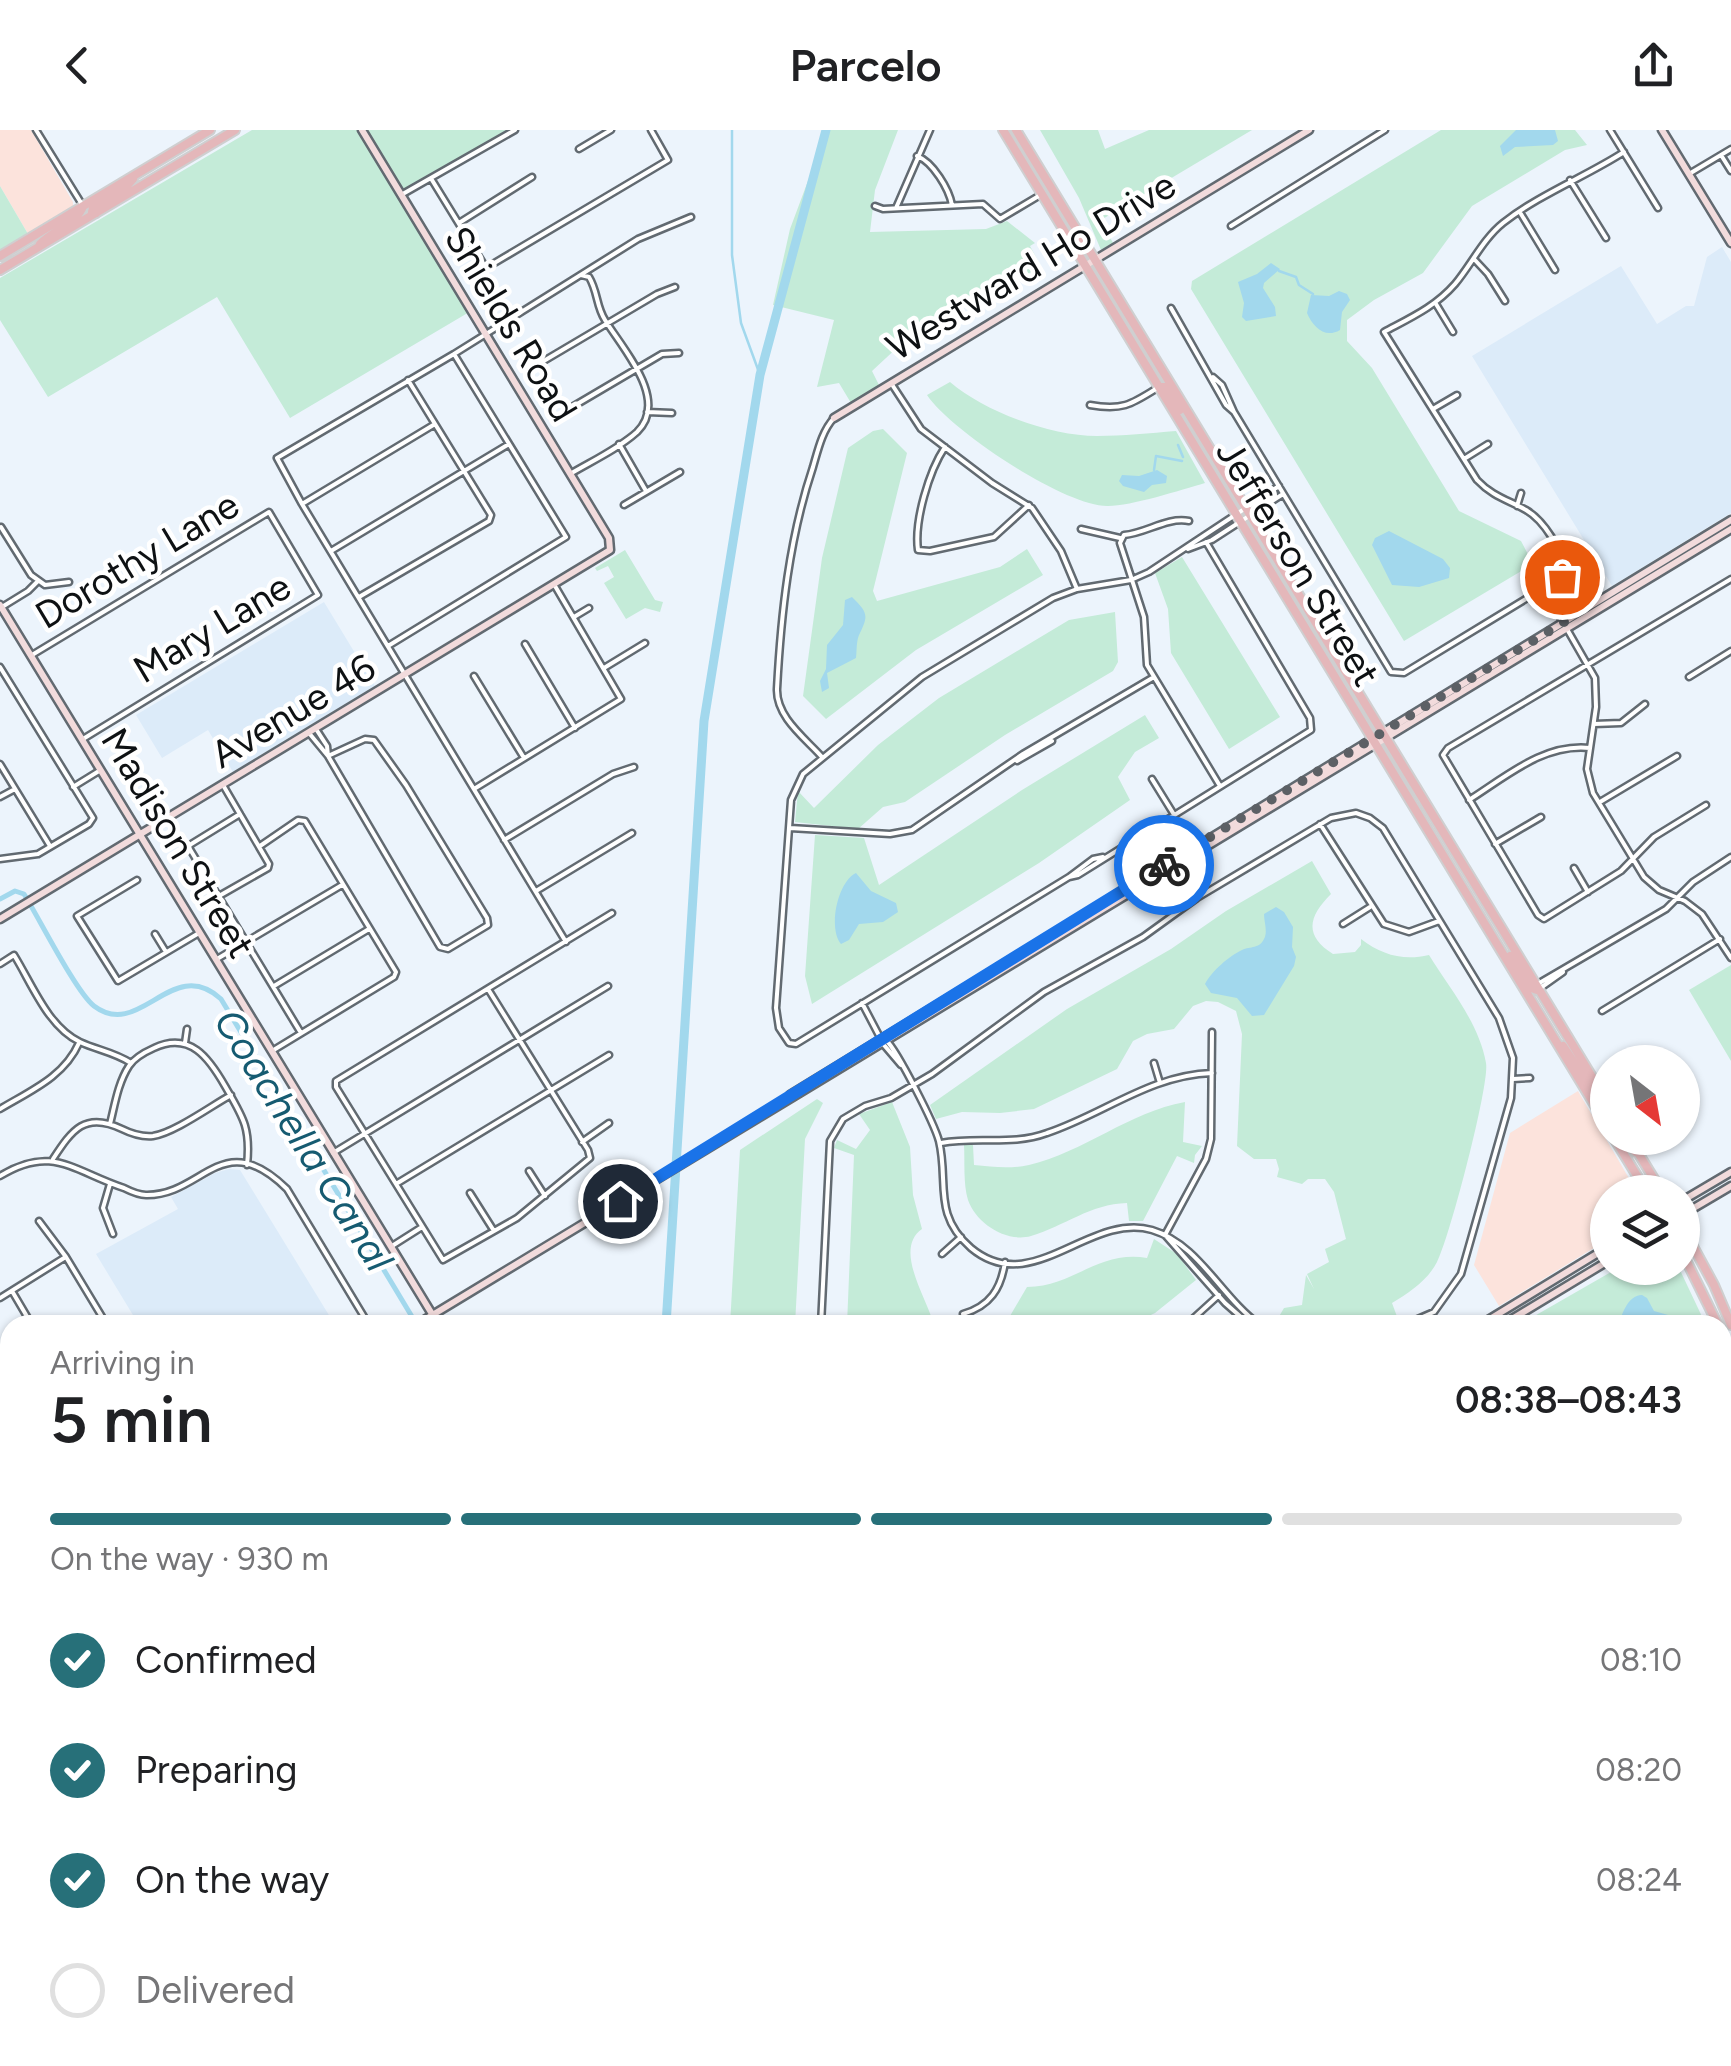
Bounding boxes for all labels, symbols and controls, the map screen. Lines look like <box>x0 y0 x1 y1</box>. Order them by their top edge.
icon: back <box>50 38 105 93</box>
text: Parcelo <box>789 38 942 92</box>
icon: share <box>1626 38 1681 93</box>
street label: Westward Ho Drive <box>878 162 1184 370</box>
street label: Shields Road <box>435 218 587 430</box>
street label: Jefferson Street <box>1207 432 1389 694</box>
street label: Dorothy Lane <box>27 481 247 639</box>
pin <box>1520 535 1605 620</box>
icon: bag <box>1535 550 1590 605</box>
street label: Mary Lane <box>125 563 299 693</box>
street label: Avenue 46 <box>203 644 383 778</box>
street label: Madison Street <box>91 720 265 966</box>
courier <box>1114 815 1214 915</box>
icon: bike <box>1137 838 1192 893</box>
water label: Coachella Canal <box>204 1000 404 1281</box>
north arrow <box>1590 1045 1700 1155</box>
map controls <box>1590 1045 1700 1285</box>
pin <box>578 1159 663 1244</box>
icon: home <box>593 1174 648 1229</box>
button: layers <box>1590 1175 1700 1285</box>
text: Arriving in <box>50 1344 195 1382</box>
text: 08:38–08:43 <box>1455 1377 1682 1423</box>
text: 5 min <box>50 1380 212 1458</box>
text: On the way · 930 m <box>50 1540 329 1578</box>
icon: check <box>50 1633 105 1688</box>
text: Confirmed <box>135 1637 317 1683</box>
text: 08:10 <box>1600 1641 1682 1679</box>
icon: check <box>50 1743 105 1798</box>
text: Preparing <box>135 1747 297 1793</box>
text: 08:20 <box>1595 1751 1682 1789</box>
icon: check <box>50 1853 105 1908</box>
text: On the way <box>135 1857 329 1903</box>
text: 08:24 <box>1596 1861 1682 1899</box>
text: Delivered <box>135 1967 295 2013</box>

